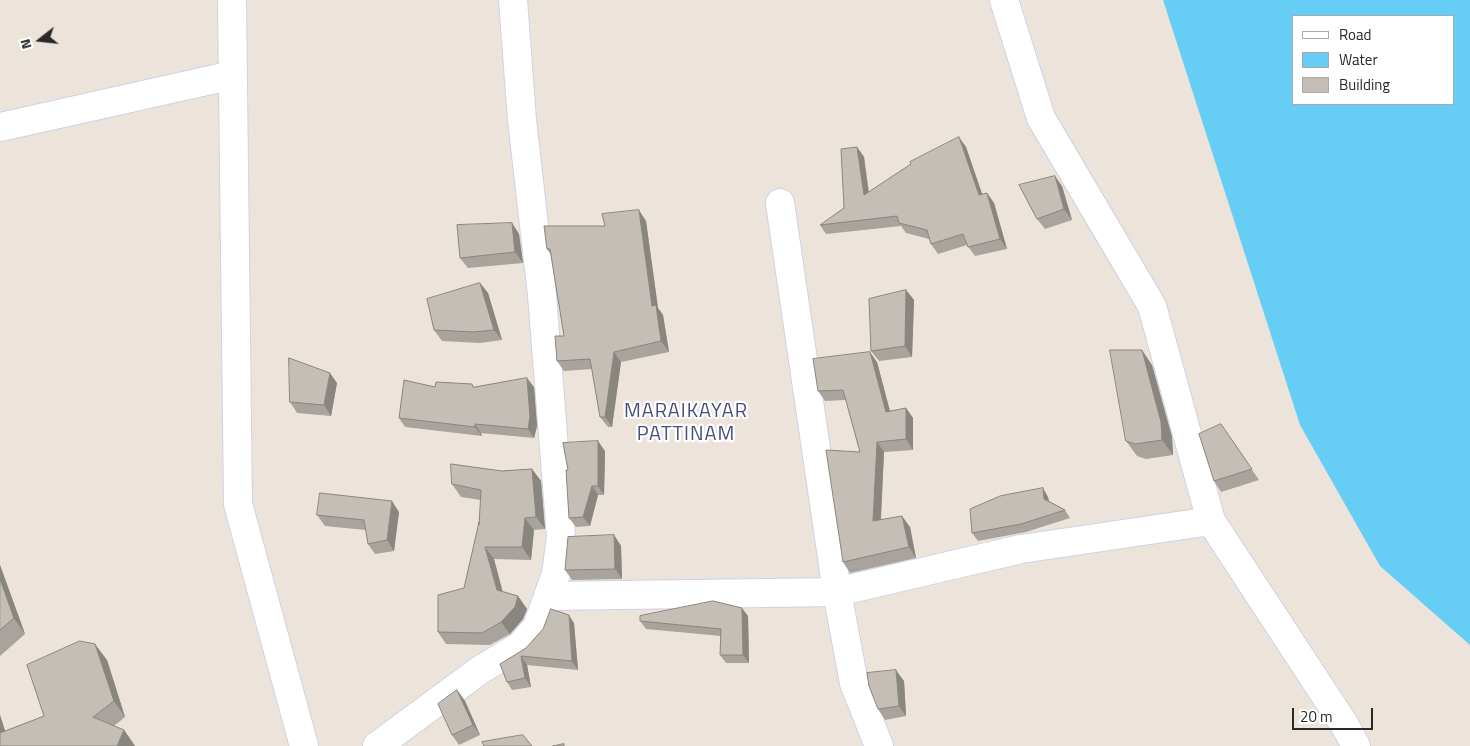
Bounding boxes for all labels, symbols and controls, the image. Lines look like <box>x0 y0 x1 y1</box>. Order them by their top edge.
north arrow <box>15 15 65 65</box>
legend <box>1292 15 1455 105</box>
text: Road <box>1339 23 1371 46</box>
text: N <box>14 37 37 52</box>
text: Water <box>1339 48 1378 71</box>
text: Building <box>1339 73 1390 96</box>
district label: MARAIKAYAR PATTINAM <box>623 400 749 447</box>
scale bar <box>1295 698 1376 730</box>
text: 20 m <box>1300 705 1333 728</box>

